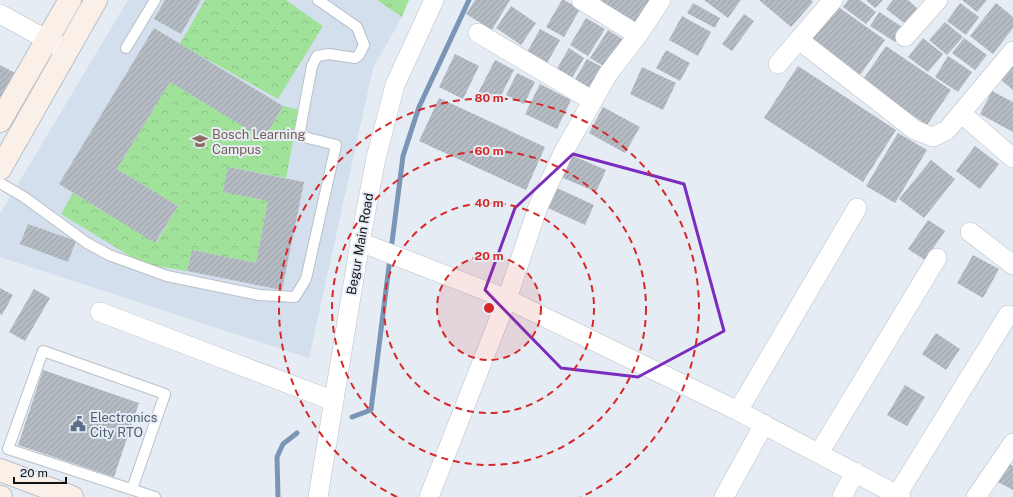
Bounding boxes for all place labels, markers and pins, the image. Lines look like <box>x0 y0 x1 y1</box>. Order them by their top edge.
place label: Bosch Learning Campus <box>212 127 305 157</box>
school or university icon: Bosch Learning Campus <box>191 132 209 150</box>
centre of rings <box>482 301 496 315</box>
place label: Electronics City RTO <box>90 410 157 440</box>
public building icon: Electronics City RTO <box>69 415 87 433</box>

